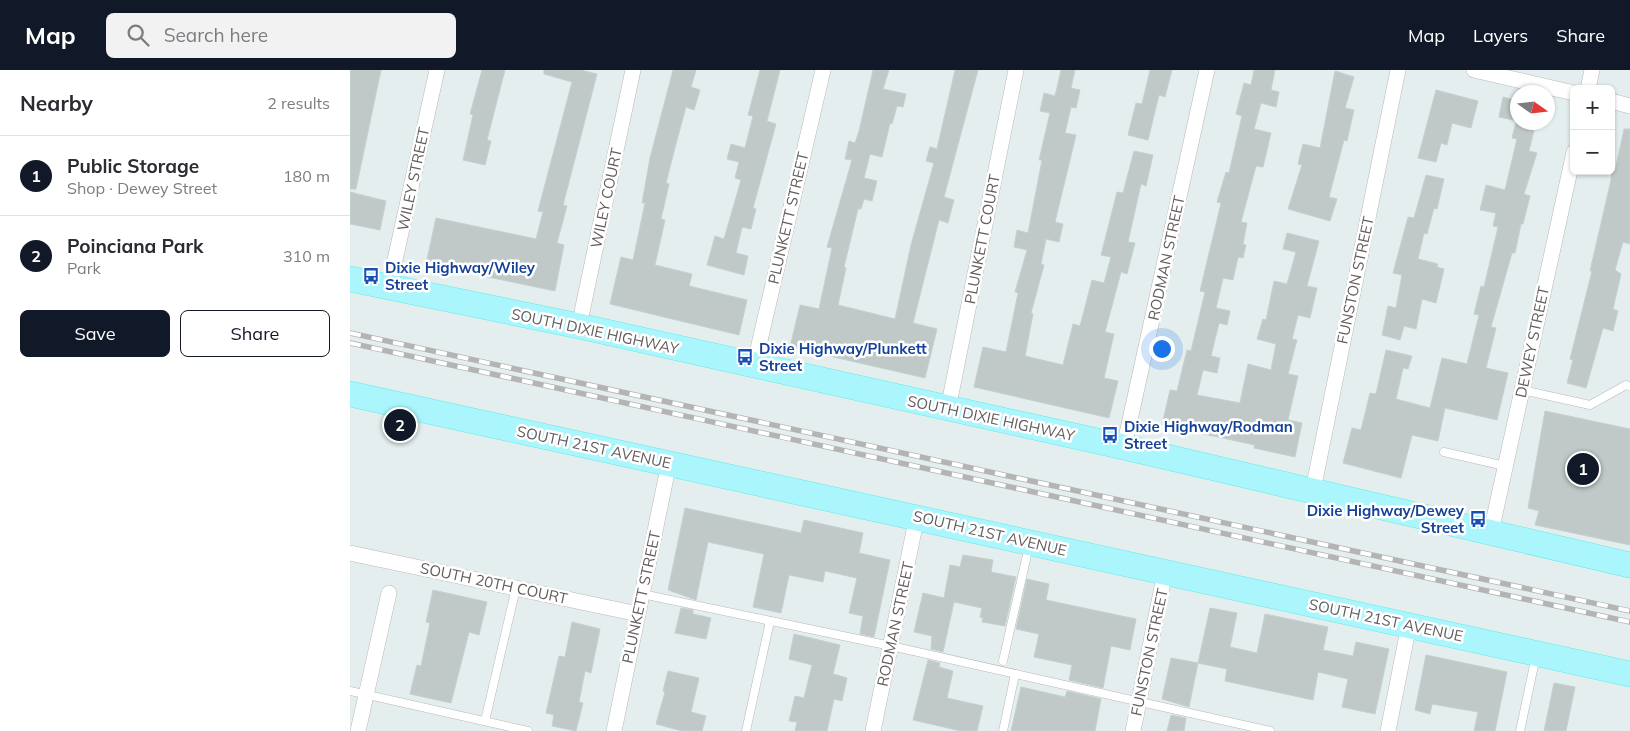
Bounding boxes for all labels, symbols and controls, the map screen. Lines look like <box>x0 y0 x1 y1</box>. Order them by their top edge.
search box <box>106 13 456 58</box>
text: Map <box>25 20 76 50</box>
icon: search <box>124 21 152 49</box>
text: Search here <box>164 23 268 47</box>
text: Map <box>1408 24 1445 47</box>
text: Layers <box>1473 24 1528 47</box>
text: Share <box>1556 24 1605 47</box>
north arrow <box>1510 85 1555 130</box>
map controls <box>1570 85 1615 175</box>
button: + <box>1570 85 1615 130</box>
text: Nearby <box>20 90 93 116</box>
text: 2 results <box>267 93 330 113</box>
street label: WILEY STREET <box>393 125 433 233</box>
button: − <box>1570 130 1615 175</box>
street label: WILEY COURT <box>586 146 626 250</box>
street label: PLUNKETT STREET <box>764 150 812 286</box>
text: Public Storage <box>67 154 199 178</box>
text: 1 <box>31 166 41 186</box>
text: 180 m <box>283 166 330 186</box>
street label: PLUNKETT COURT <box>960 173 1004 305</box>
text: Shop · Dewey Street <box>67 178 217 198</box>
street label: RODMAN STREET <box>1143 194 1189 322</box>
street label: FUNSTON STREET <box>1332 215 1378 345</box>
text: Poinciana Park <box>67 234 204 258</box>
text: 2 <box>31 246 41 266</box>
text: 310 m <box>283 246 330 266</box>
text: Park <box>67 258 101 278</box>
place label: Dixie Highway/Wiley Street <box>385 258 536 294</box>
bus stop icon: Dixie Highway/Wiley Street <box>361 266 381 286</box>
street label: DEWEY STREET <box>1511 285 1553 399</box>
street label: SOUTH DIXIE HIGHWAY <box>510 304 681 358</box>
button: Save <box>20 310 170 357</box>
button: Share <box>180 310 330 357</box>
your location <box>1149 336 1175 362</box>
place label: Dixie Highway/Plunkett Street <box>759 339 927 375</box>
bus stop icon: Dixie Highway/Plunkett Street <box>735 347 755 367</box>
street label: SOUTH DIXIE HIGHWAY <box>906 391 1077 445</box>
pin: 2 <box>384 406 416 444</box>
place label: Dixie Highway/Rodman Street <box>1124 417 1293 453</box>
street label: SOUTH 21ST AVENUE <box>515 421 673 473</box>
bus stop icon: Dixie Highway/Rodman Street <box>1100 425 1120 445</box>
pin: 1 <box>1567 450 1599 488</box>
place label: Dixie Highway/Dewey Street <box>1307 501 1465 537</box>
street label: SOUTH 21ST AVENUE <box>911 506 1069 560</box>
bus stop icon: Dixie Highway/Dewey Street <box>1468 509 1488 529</box>
street label: PLUNKETT STREET <box>618 529 664 665</box>
street label: SOUTH 20TH COURT <box>418 558 570 608</box>
street label: RODMAN STREET <box>872 560 918 688</box>
street label: FUNSTON STREET <box>1126 587 1172 717</box>
street label: SOUTH 21ST AVENUE <box>1307 594 1465 646</box>

